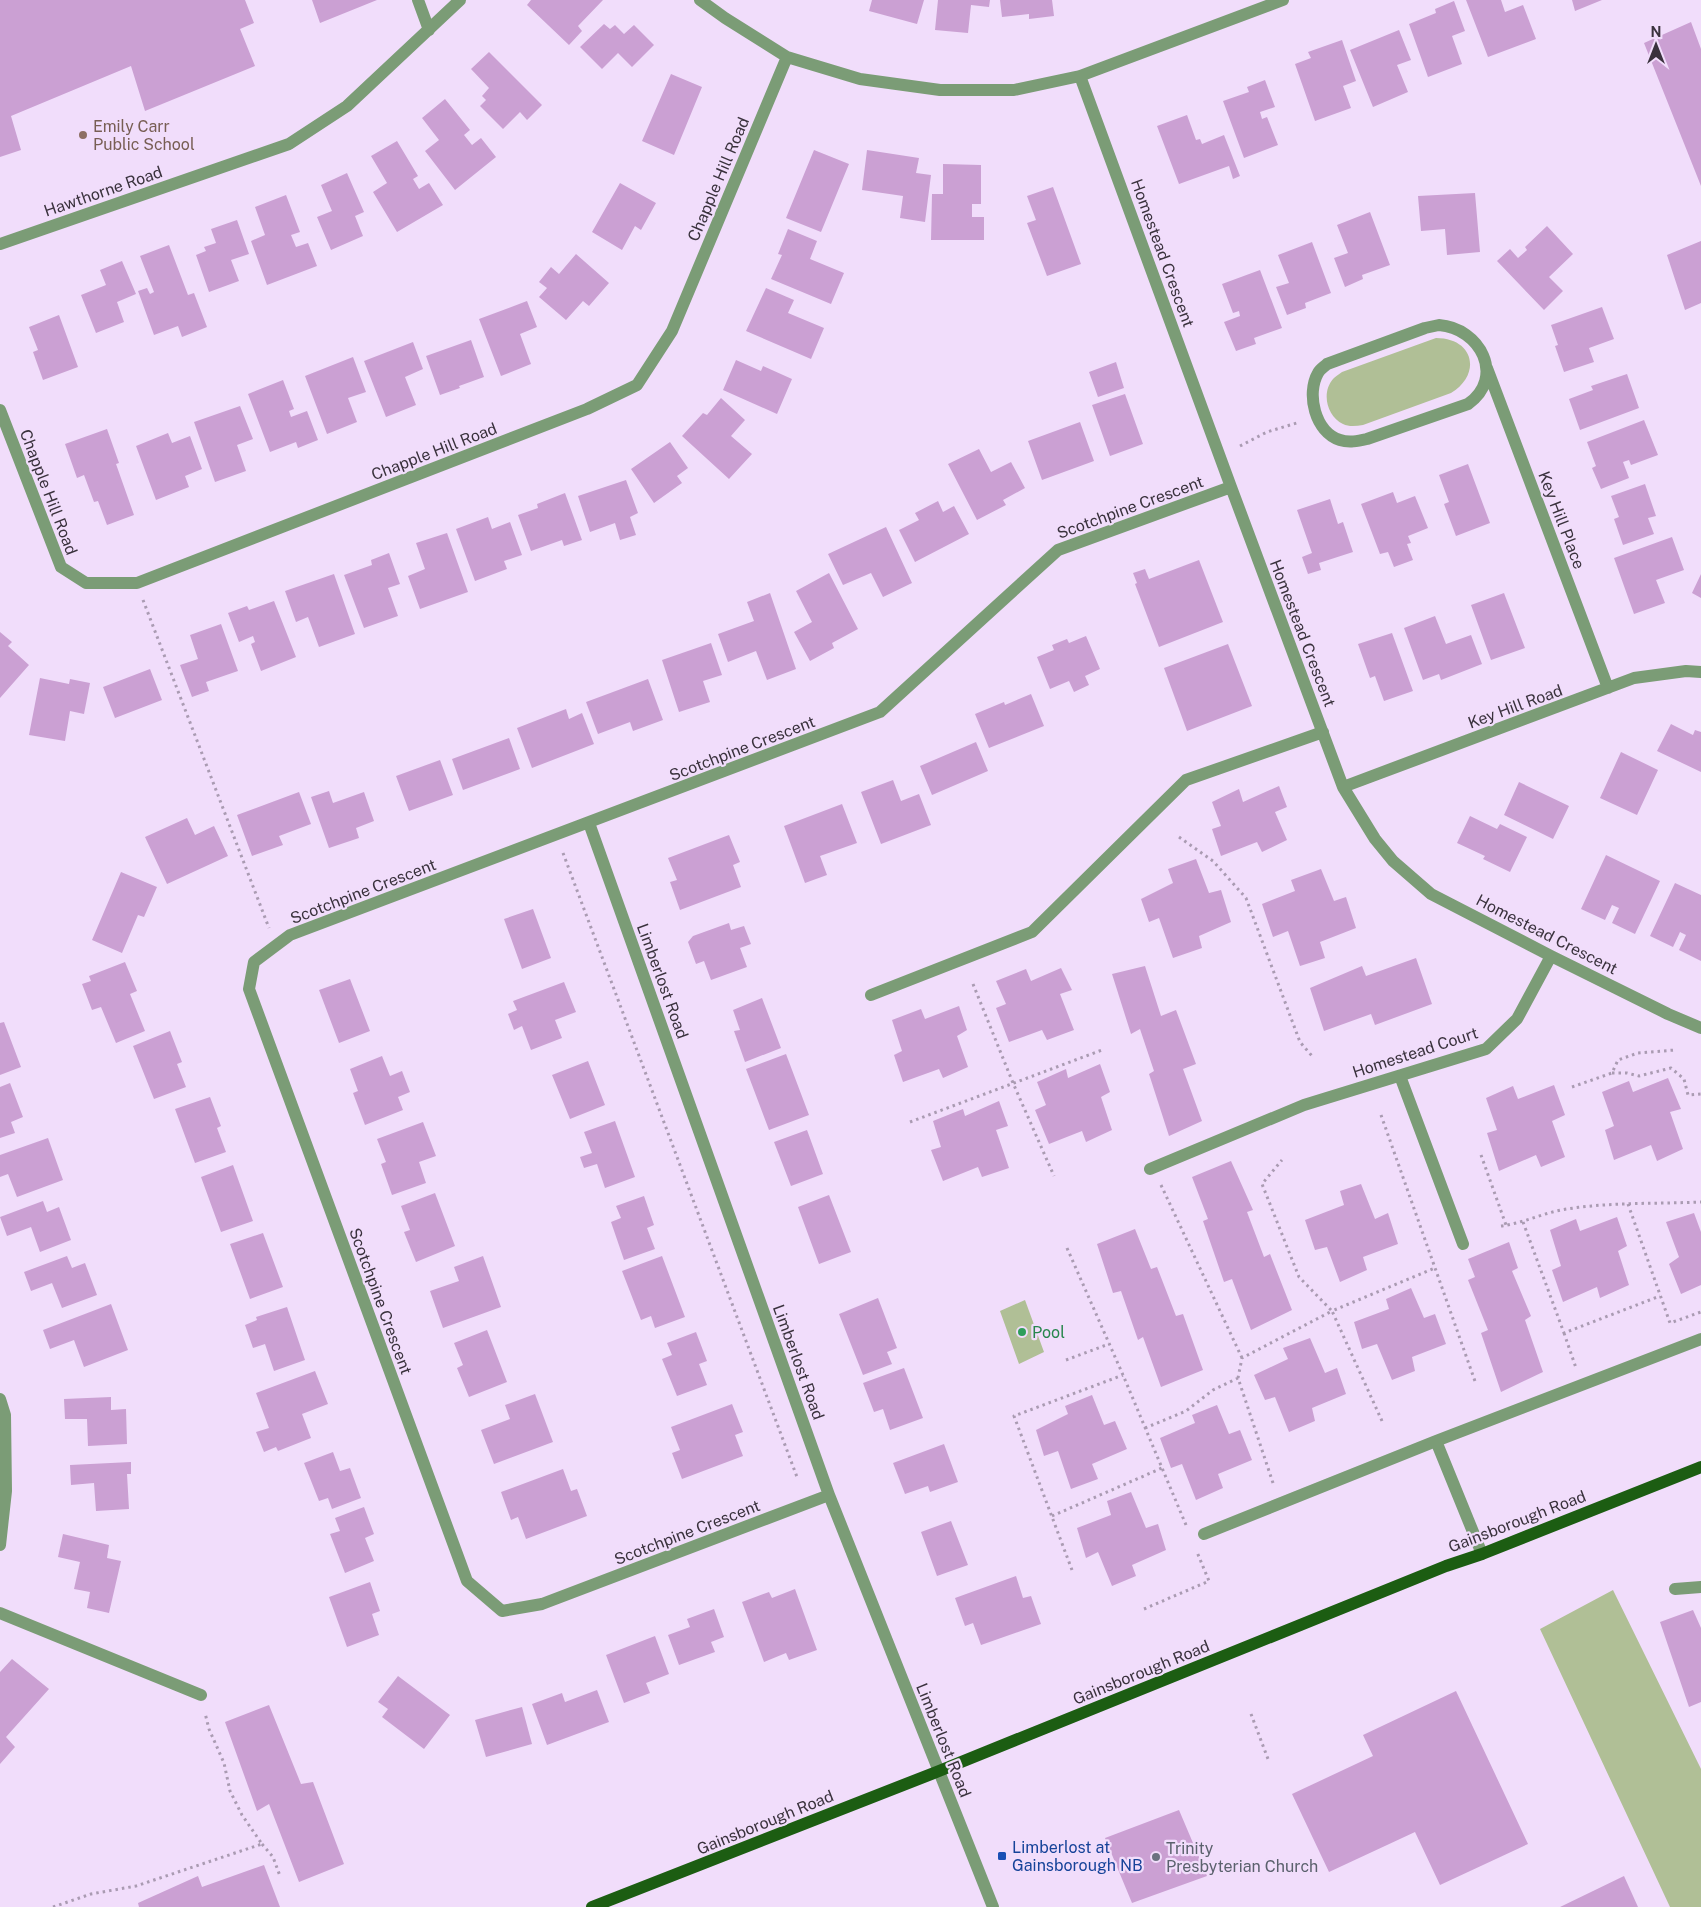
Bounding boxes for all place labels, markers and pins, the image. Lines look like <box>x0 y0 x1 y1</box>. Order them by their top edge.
place label: Emily Carr Public School <box>93 117 195 154</box>
marker: Emily Carr Public School <box>77 129 89 141</box>
place label: Pool <box>1032 1323 1065 1342</box>
marker: Pool <box>1016 1326 1028 1338</box>
place label: Limberlost at Gainsborough NB <box>1012 1838 1143 1875</box>
place label: Trinity Presbyterian Church <box>1166 1839 1318 1876</box>
marker: Limberlost at Gainsborough NB <box>996 1850 1008 1862</box>
marker: Trinity Presbyterian Church <box>1150 1851 1162 1863</box>

